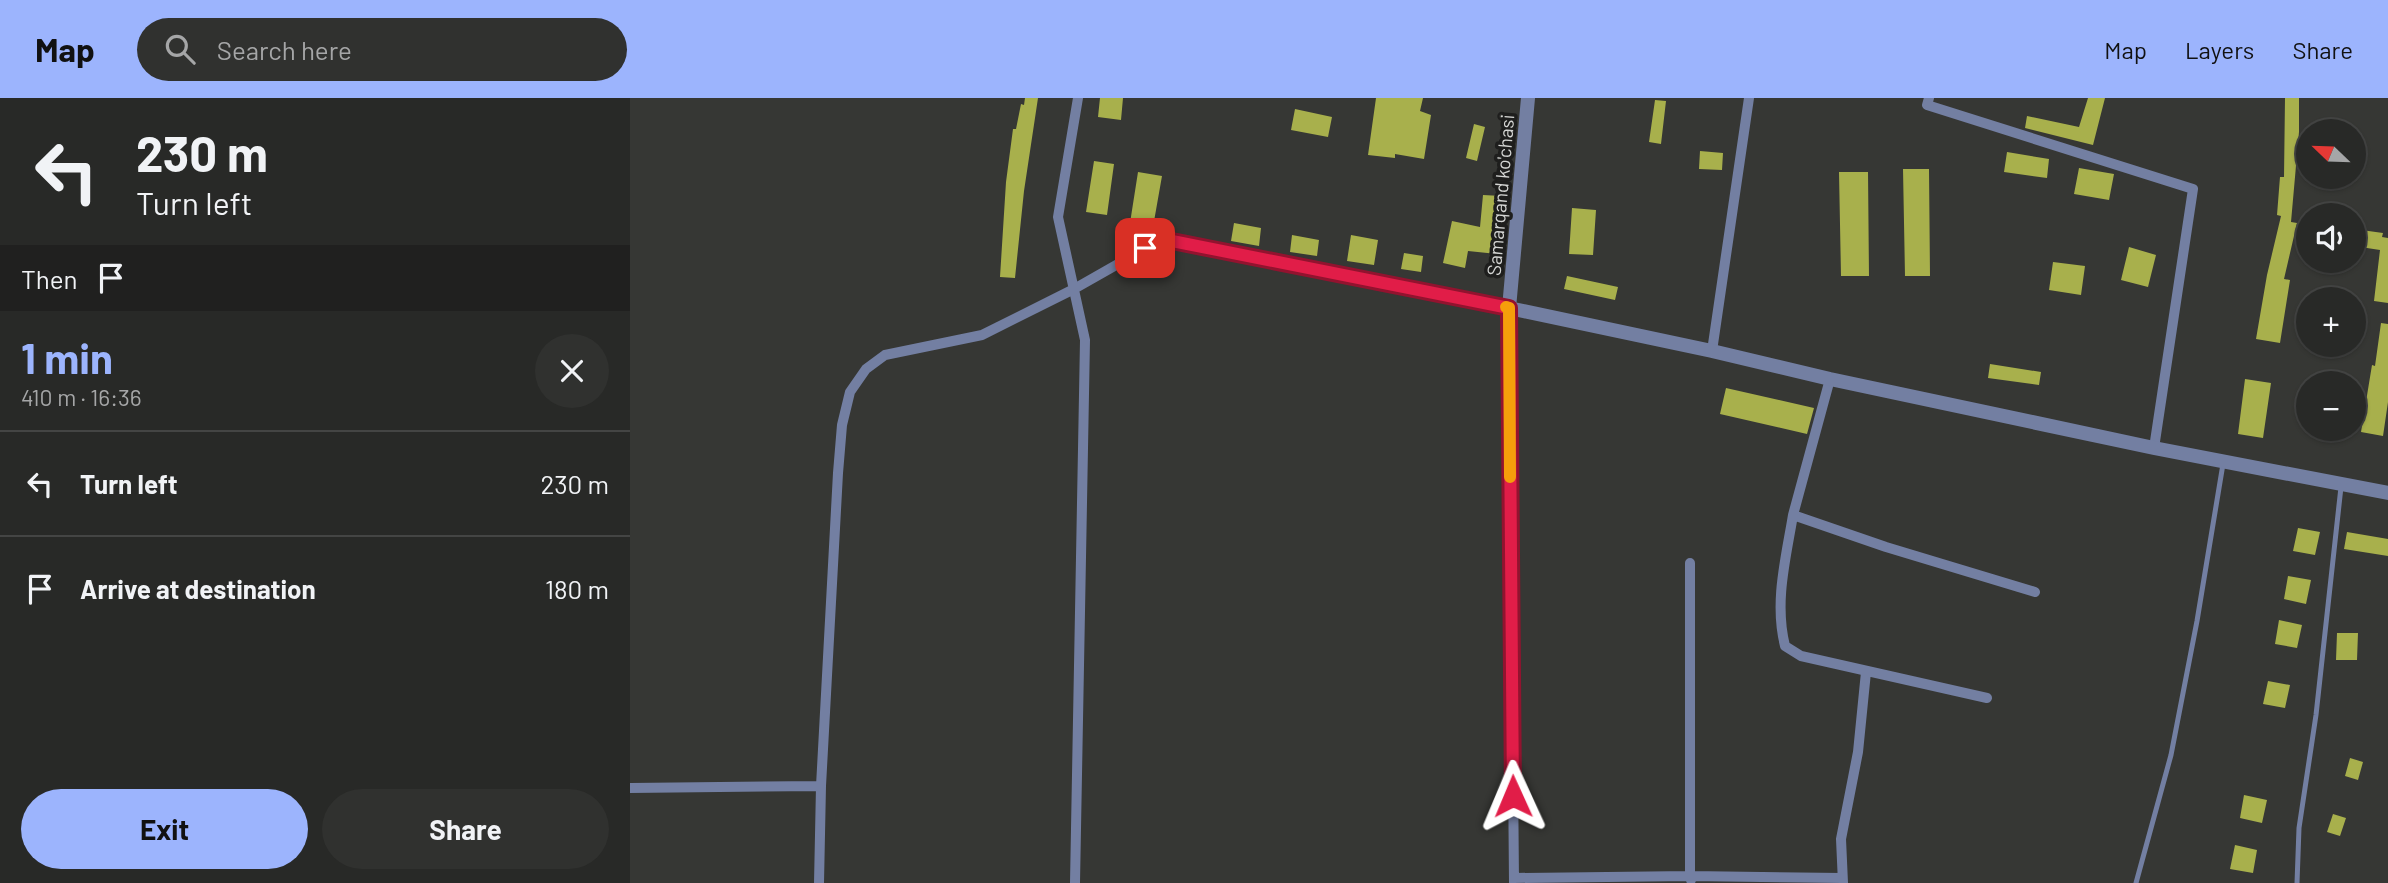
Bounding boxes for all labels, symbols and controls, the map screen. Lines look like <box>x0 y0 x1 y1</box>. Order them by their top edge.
search box <box>137 18 627 81</box>
text: Map <box>35 29 95 69</box>
icon: search <box>161 30 199 68</box>
text: Search here <box>217 34 352 65</box>
text: Map <box>2104 35 2147 64</box>
text: Layers <box>2185 35 2254 64</box>
text: Share <box>2292 35 2353 64</box>
street label: Samarqand ko'chasi <box>1481 113 1519 277</box>
north arrow <box>2296 119 2366 189</box>
map controls <box>2296 119 2366 441</box>
text: 230 m <box>136 123 268 182</box>
icon: left <box>21 126 112 217</box>
text: Turn left <box>136 183 253 221</box>
button: sound <box>2296 203 2366 273</box>
pin <box>1115 218 1175 278</box>
icon: arrive <box>1126 229 1164 267</box>
icon: arrive <box>92 259 130 297</box>
text: Then <box>21 263 78 294</box>
button: + <box>2296 287 2366 357</box>
text: 1 min <box>21 332 113 382</box>
button: close <box>535 334 609 408</box>
button: − <box>2296 371 2366 441</box>
text: 410 m · 16:36 <box>21 383 142 411</box>
icon: left <box>21 465 59 503</box>
text: Turn left <box>80 468 178 499</box>
text: 230 m <box>540 468 609 499</box>
icon: arrive <box>21 570 59 608</box>
text: Arrive at destination <box>80 573 316 604</box>
text: 180 m <box>545 573 609 604</box>
position arrow <box>1476 759 1550 833</box>
button: Exit <box>21 789 308 869</box>
button: Share <box>322 789 609 869</box>

